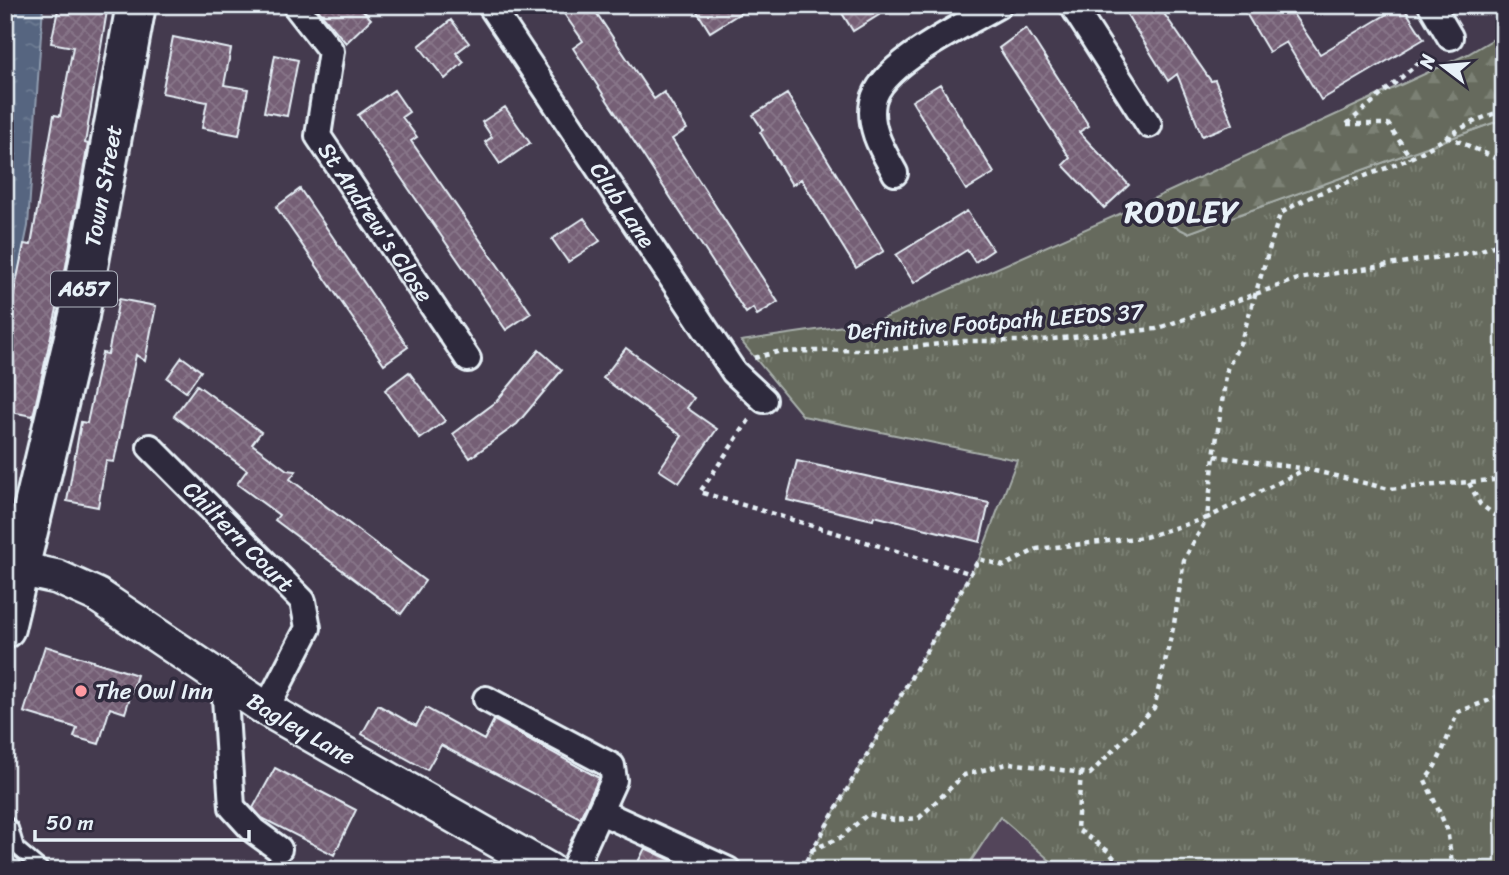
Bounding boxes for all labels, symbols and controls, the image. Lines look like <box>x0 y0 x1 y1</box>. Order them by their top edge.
north arrow <box>1408 32 1478 102</box>
text: N <box>1409 50 1445 73</box>
street label: Town Street <box>72 121 134 250</box>
street label: St Andrew's Close <box>307 133 445 311</box>
street label: Club Lane <box>579 153 667 257</box>
district label: RODLEY <box>1124 185 1240 239</box>
road number: A657 <box>51 272 117 306</box>
street label: Definitive Footpath LEEDS 37 <box>846 291 1146 353</box>
street label: Chiltern Court <box>173 470 305 603</box>
place label: The Owl Inn <box>95 671 213 712</box>
street label: Bagley Lane <box>238 681 364 777</box>
marker: The Owl Inn <box>73 683 89 699</box>
scale bar <box>35 798 248 842</box>
text: 50 m <box>46 804 94 842</box>

